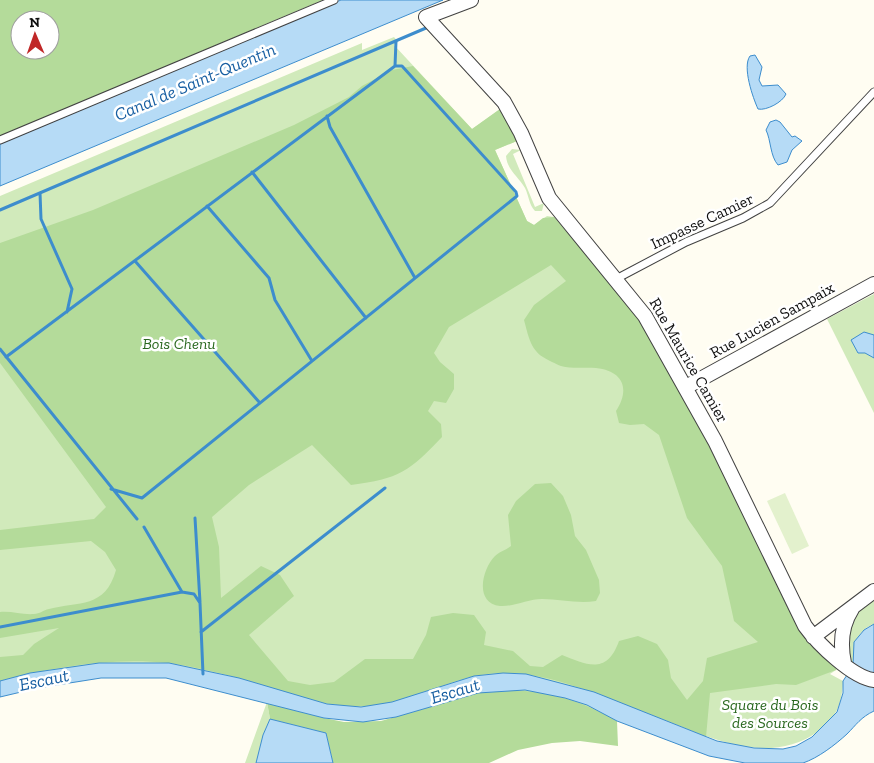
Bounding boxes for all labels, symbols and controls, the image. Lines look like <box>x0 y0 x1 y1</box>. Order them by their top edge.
north arrow <box>10 10 60 60</box>
text: N <box>29 14 41 31</box>
water label: Canal de Saint-Quentin <box>111 38 279 126</box>
street label: Impasse Camier <box>648 189 757 253</box>
street label: Rue Lucien Sampaix <box>707 278 837 362</box>
street label: Rue Maurice Camier <box>646 294 733 426</box>
park label: Bois Chenu <box>142 334 216 353</box>
water label: Escaut <box>17 664 71 696</box>
water label: Escaut <box>428 673 482 709</box>
park label: Square du Bois des Sources <box>722 695 818 732</box>

